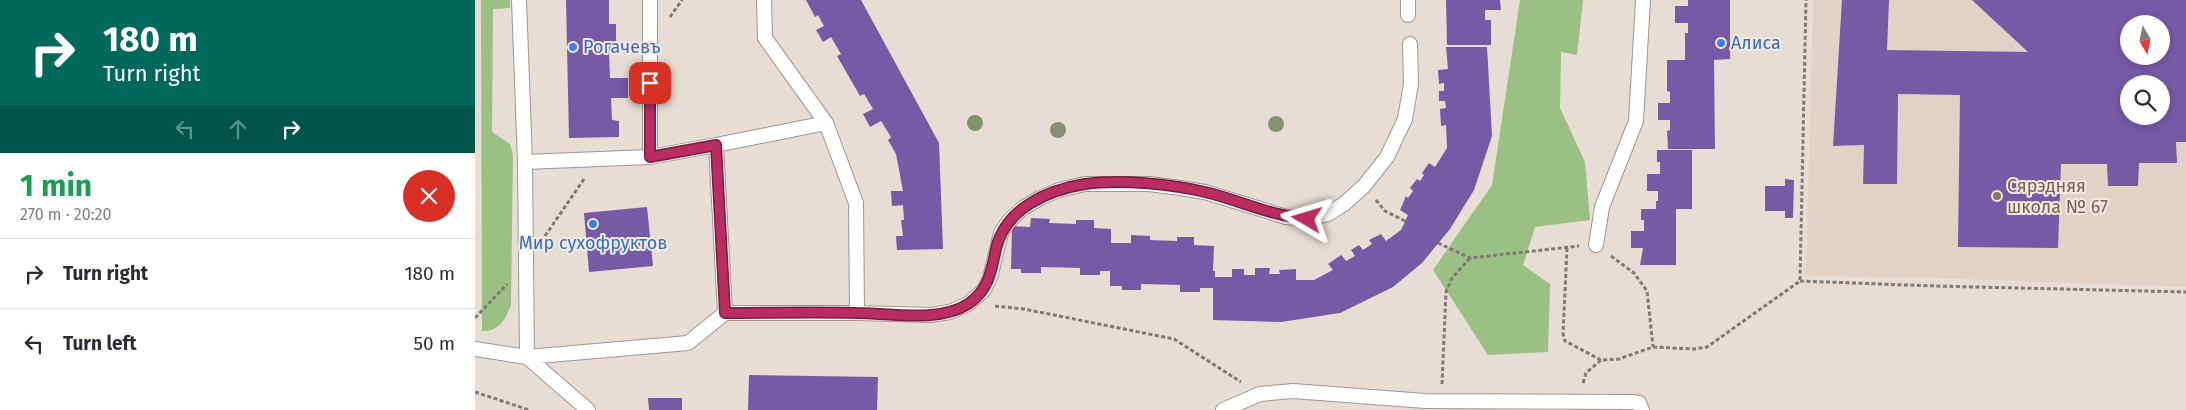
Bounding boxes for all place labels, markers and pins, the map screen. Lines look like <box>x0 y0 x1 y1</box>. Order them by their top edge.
place label: Алиса <box>1731 32 1781 54</box>
place label: Рогачевъ <box>583 36 661 58</box>
marker: Алиса <box>1715 37 1727 49</box>
marker: Рогачевъ <box>567 41 579 53</box>
pin <box>629 62 671 104</box>
place label: Сярэдняя школа № 67 <box>2007 175 2108 218</box>
marker: Сярэдняя школа № 67 <box>1991 190 2003 202</box>
marker: Мир сухофруктов <box>587 218 599 230</box>
place label: Мир сухофруктов <box>519 232 667 254</box>

